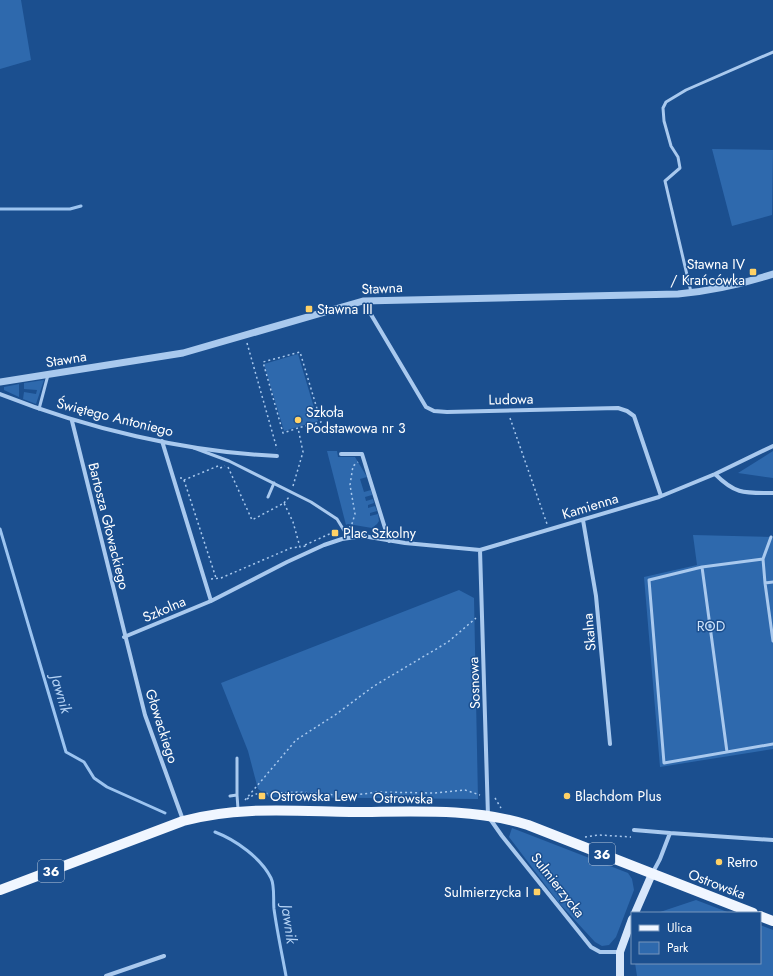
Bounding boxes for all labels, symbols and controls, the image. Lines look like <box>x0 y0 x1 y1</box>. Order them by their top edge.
place label: Stawna IV / Krańcówka <box>670 254 746 290</box>
marker: Stawna IV / Krańcówka <box>748 267 758 277</box>
street label: Stawna <box>361 277 403 299</box>
place label: Stawna III <box>317 299 373 319</box>
marker: Stawna III <box>304 304 314 314</box>
street label: Stawna <box>44 346 88 372</box>
street label: Ludowa <box>488 389 534 409</box>
street label: Świętego Antoniego <box>54 393 176 441</box>
place label: Szkoła Podstawowa nr 3 <box>306 402 406 438</box>
marker: Szkoła Podstawowa nr 3 <box>293 415 303 425</box>
street label: Bartosza Głowackiego <box>84 460 135 592</box>
street label: Kamienna <box>559 488 621 524</box>
place label: Plac Szkolny <box>343 523 417 543</box>
marker: Plac Szkolny <box>330 528 340 538</box>
street label: Szkolna <box>139 591 189 627</box>
street label: Skalna <box>577 612 601 652</box>
park label: ROD <box>697 616 725 636</box>
street label: Sosnowa <box>463 657 485 709</box>
water label: Jawnik <box>44 669 77 717</box>
street label: Głowackiego <box>141 686 184 766</box>
place label: Ostrowska Lew <box>270 786 358 806</box>
place label: Blachdom Plus <box>575 786 662 806</box>
street label: Ostrowska <box>373 787 433 809</box>
marker: Ostrowska Lew <box>257 791 267 801</box>
marker: Blachdom Plus <box>562 791 572 801</box>
road number: 36 <box>589 843 615 865</box>
street label: Sulmierzycka <box>526 848 590 922</box>
place label: Retro <box>727 852 758 872</box>
marker: Retro <box>714 857 724 867</box>
road number: 36 <box>38 860 64 882</box>
street label: Ostrowska <box>685 864 749 904</box>
place label: Sulmierzycka I <box>444 882 529 902</box>
marker: Sulmierzycka I <box>532 887 542 897</box>
water label: Jawnik <box>275 900 303 946</box>
legend <box>631 912 761 964</box>
text: Ulica <box>667 919 692 937</box>
text: Park <box>667 939 689 957</box>

